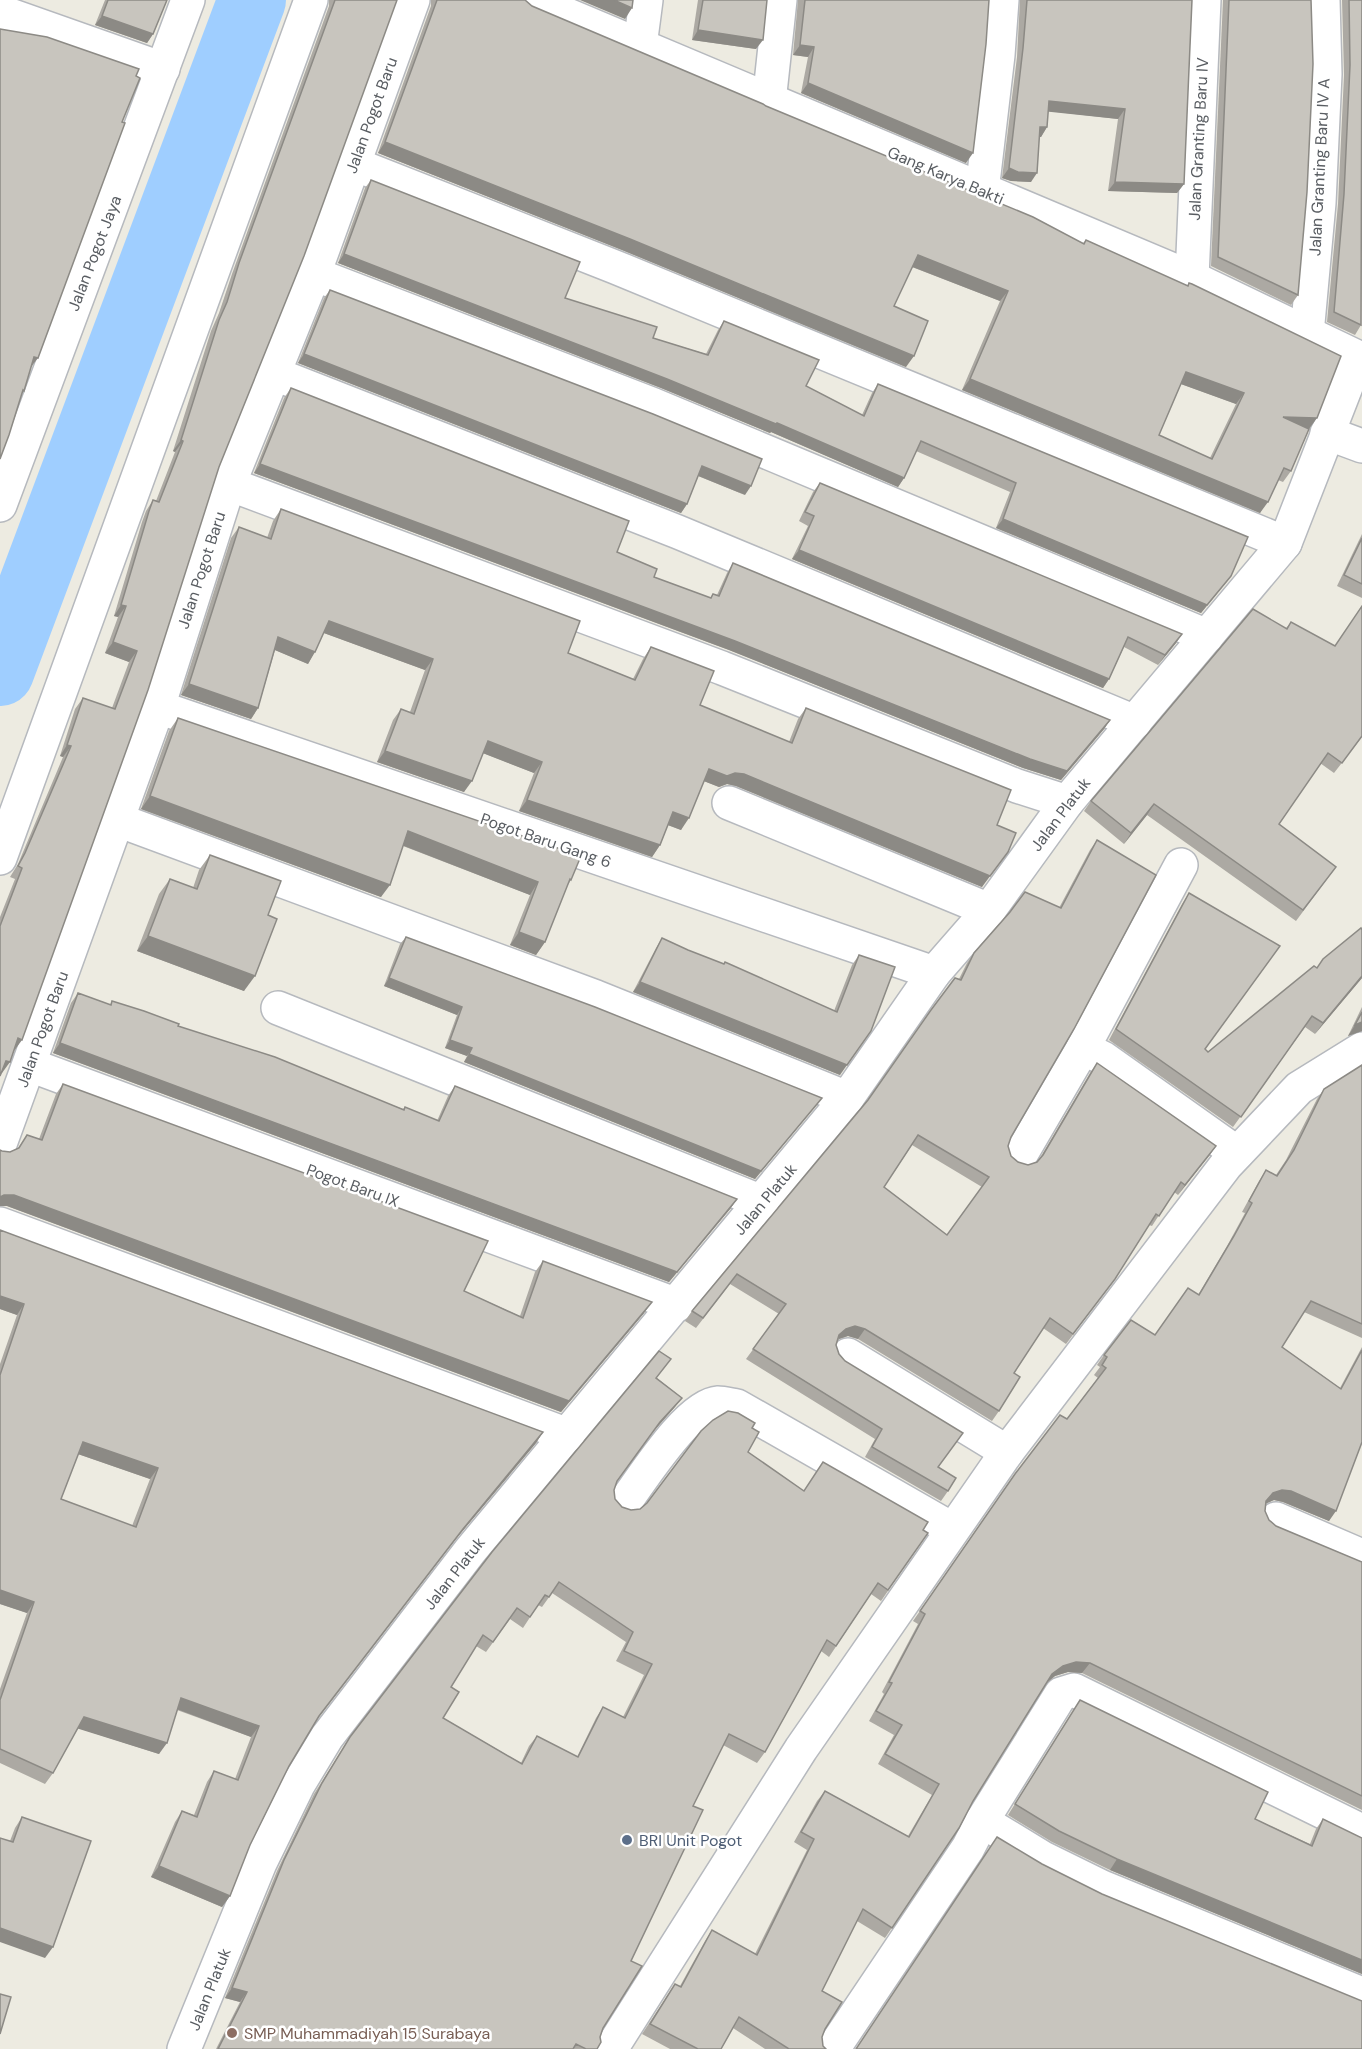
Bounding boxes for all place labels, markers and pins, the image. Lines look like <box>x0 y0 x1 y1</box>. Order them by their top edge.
place label: BRI Unit Pogot <box>639 1830 742 1851</box>
marker: BRI Unit Pogot <box>620 1833 634 1847</box>
place label: SMP Muhammadiyah 15 Surabaya <box>244 2023 490 2044</box>
marker: SMP Muhammadiyah 15 Surabaya <box>225 2026 239 2040</box>

